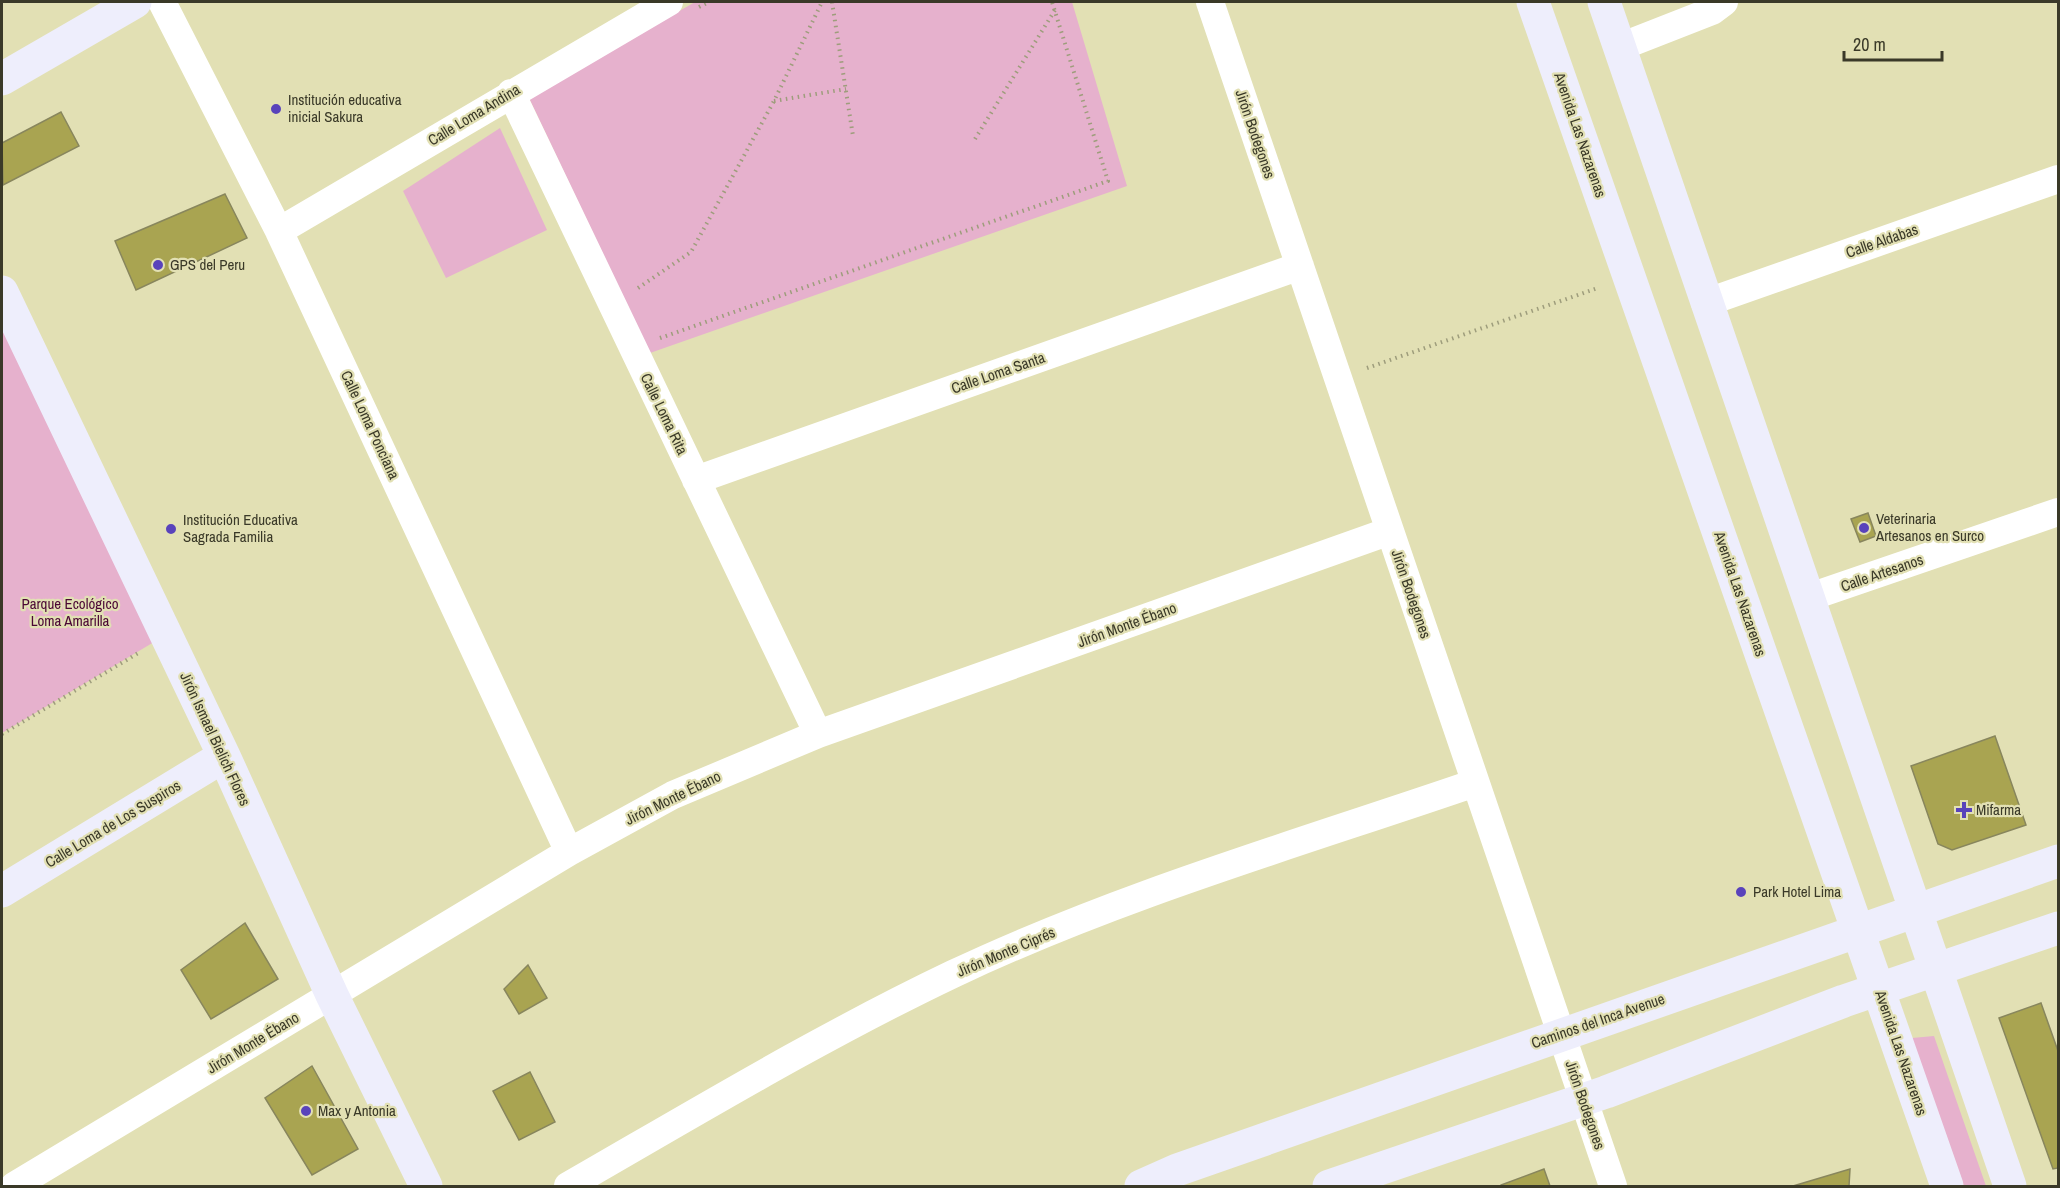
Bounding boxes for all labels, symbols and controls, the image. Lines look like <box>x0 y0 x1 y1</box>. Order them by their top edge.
scale bar <box>1844 24 1942 62</box>
text: 20 m <box>1853 32 1886 57</box>
street label: Avenida Las Nazarenas <box>1549 69 1612 200</box>
street label: Calle Loma Andina <box>424 79 524 150</box>
street label: Jirón Bodegones <box>1230 86 1281 181</box>
place label: Institución educativa inicial Sakura <box>288 89 402 127</box>
marker: Institución educativa inicial Sakura <box>269 102 283 116</box>
street label: Calle Aldabas <box>1843 218 1921 263</box>
place label: GPS del Peru <box>170 254 245 275</box>
marker: GPS del Peru <box>151 258 165 272</box>
street label: Calle Loma Santa <box>948 347 1048 398</box>
street label: Calle Loma Ponciana <box>336 367 405 483</box>
street label: Calle Loma Rita <box>636 370 693 458</box>
place label: Veterinaria Artesanos en Surco <box>1875 508 1984 546</box>
place label: Institución Educativa Sagrada Familia <box>183 509 298 547</box>
marker: Veterinaria Artesanos en Surco <box>1857 521 1871 535</box>
marker: Institución Educativa Sagrada Familia <box>164 522 178 536</box>
street label: Avenida Las Nazarenas <box>1709 528 1772 659</box>
street label: Jirón Bodegones <box>1386 546 1437 641</box>
street label: Calle Artesanos <box>1838 549 1926 596</box>
park label: Parque Ecológico Loma Amarilla <box>21 593 119 631</box>
street label: Jirón Monte Ébano <box>1074 597 1179 652</box>
street label: Jirón Ismael Bielich Flores <box>175 668 256 809</box>
street label: Jirón Monte Ébano <box>621 765 724 830</box>
street label: Calle Loma de Los Suspiros <box>41 775 184 872</box>
place label: Mifarma <box>1976 799 2021 820</box>
marker: Mifarma <box>1957 803 1971 817</box>
place label: Park Hotel Lima <box>1753 881 1841 902</box>
marker: Park Hotel Lima <box>1734 885 1748 899</box>
street label: Jirón Monte Ciprés <box>954 921 1058 982</box>
street label: Avenida Las Nazarenas <box>1870 987 1933 1118</box>
street label: Caminos del Inca Avenue <box>1528 988 1668 1053</box>
street label: Jirón Monte Ébano <box>203 1007 303 1078</box>
street label: Jirón Bodegones <box>1560 1057 1611 1152</box>
place label: Max y Antonia <box>318 1100 396 1121</box>
marker: Max y Antonia <box>299 1104 313 1118</box>

